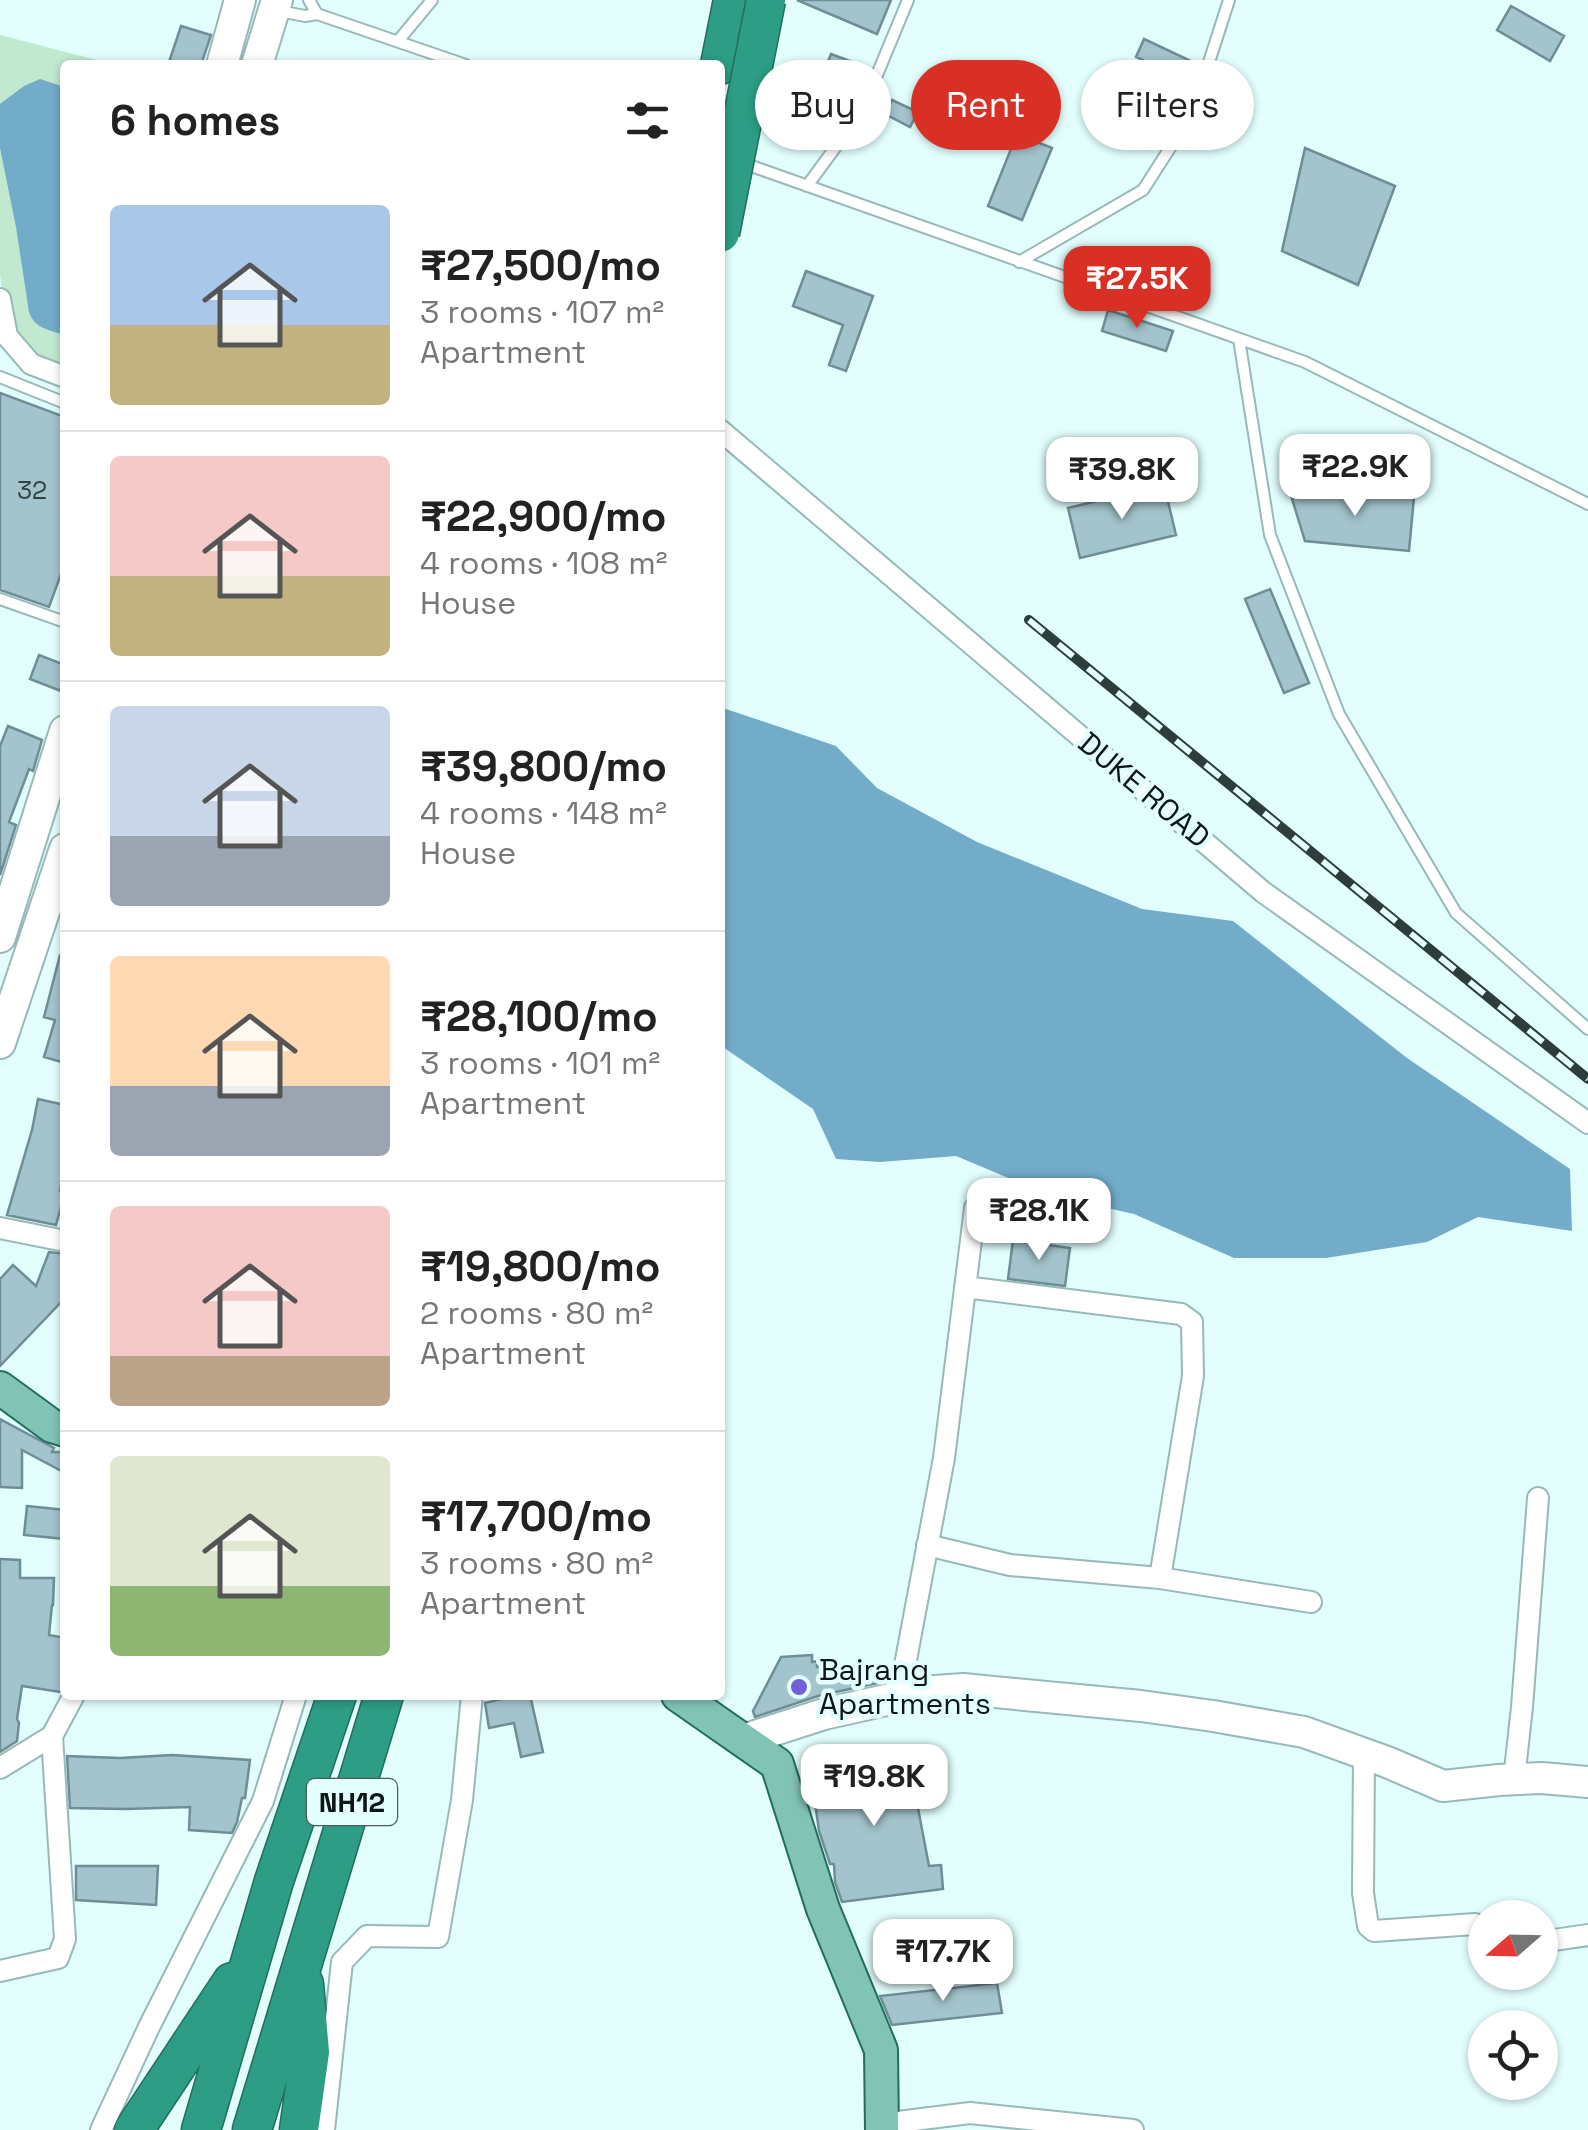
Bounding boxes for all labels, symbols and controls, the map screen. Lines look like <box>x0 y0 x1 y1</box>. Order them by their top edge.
chip: Buy <box>755 60 891 150</box>
chip: Rent <box>911 60 1061 150</box>
chip: Filters <box>1081 60 1254 150</box>
icon: filters <box>620 93 675 148</box>
text: 6 homes <box>110 94 280 147</box>
text: ₹27,500/mo <box>420 239 661 292</box>
icon: home <box>190 245 310 365</box>
pin: ₹27.5K <box>1056 246 1218 331</box>
text: ₹27.5K <box>1086 258 1188 298</box>
text: 3 rooms · 107 m² <box>420 292 664 332</box>
text: Apartment <box>420 332 586 372</box>
pin: ₹22.9K <box>1274 434 1436 519</box>
pin: ₹39.8K <box>1041 437 1203 522</box>
text: ₹22.9K <box>1301 446 1409 486</box>
text: ₹39.8K <box>1068 449 1176 489</box>
house number: 32 <box>17 474 47 506</box>
text: ₹22,900/mo <box>420 490 667 543</box>
icon: home <box>190 496 310 616</box>
text: 4 rooms · 108 m² <box>420 543 667 583</box>
text: House <box>420 583 516 623</box>
street label: DUKE ROAD <box>1070 723 1218 856</box>
text: ₹39,800/mo <box>420 740 667 793</box>
icon: home <box>190 746 310 866</box>
text: 4 rooms · 148 m² <box>420 793 667 833</box>
text: House <box>420 833 516 873</box>
text: ₹28,100/mo <box>420 990 658 1043</box>
icon: home <box>190 996 310 1116</box>
text: 3 rooms · 101 m² <box>420 1043 660 1083</box>
text: Apartment <box>420 1083 586 1123</box>
pin: ₹28.1K <box>958 1178 1120 1263</box>
text: ₹28.1K <box>989 1190 1089 1230</box>
text: ₹19,800/mo <box>420 1240 661 1293</box>
icon: home <box>190 1246 310 1366</box>
text: 2 rooms · 80 m² <box>420 1293 653 1333</box>
text: Apartment <box>420 1333 586 1373</box>
text: ₹17,700/mo <box>420 1490 652 1543</box>
icon: home <box>190 1496 310 1616</box>
text: 3 rooms · 80 m² <box>420 1543 653 1583</box>
text: Apartment <box>420 1583 586 1623</box>
place label: Bajrang Apartments <box>819 1650 991 1723</box>
marker: Bajrang Apartments <box>788 1676 810 1698</box>
pin: ₹19.8K <box>793 1744 955 1829</box>
text: ₹19.8K <box>823 1756 925 1796</box>
road number: NH12 <box>307 1779 397 1825</box>
north arrow <box>1468 1900 1558 1990</box>
map controls <box>1468 1900 1558 2100</box>
pin: ₹17.7K <box>862 1919 1024 2004</box>
text: ₹17.7K <box>895 1931 991 1971</box>
button: locate <box>1468 2010 1558 2100</box>

